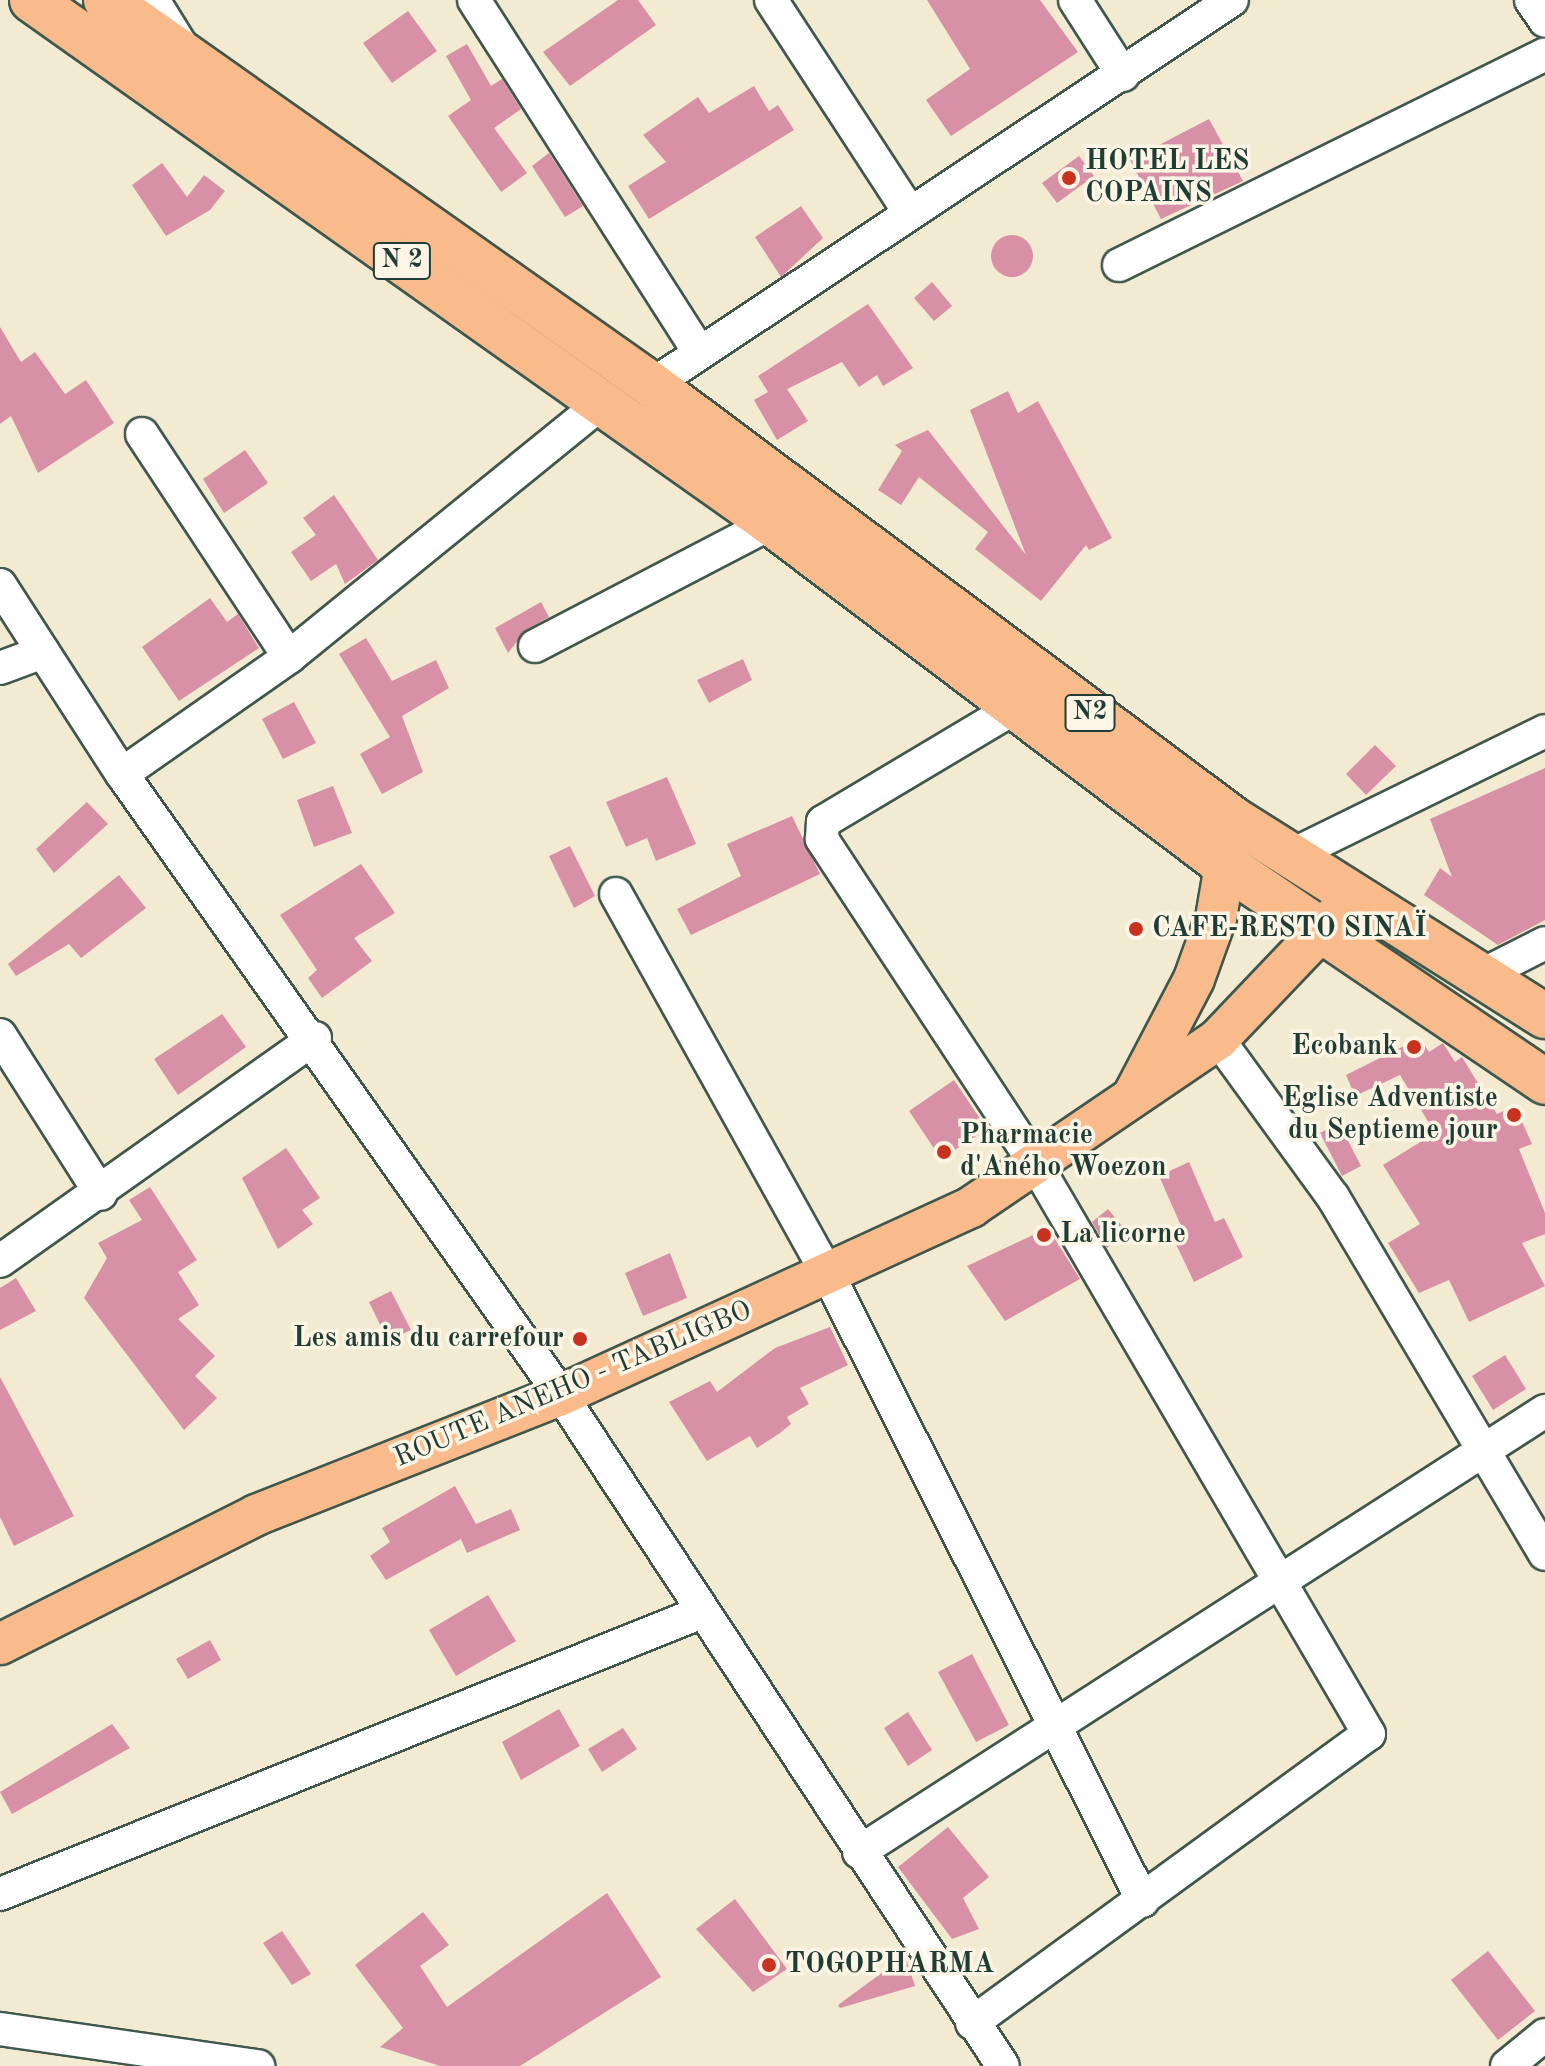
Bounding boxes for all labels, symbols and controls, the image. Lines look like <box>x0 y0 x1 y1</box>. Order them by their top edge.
place label: HOTEL LES COPAINS <box>1085 145 1249 211</box>
marker: HOTEL LES COPAINS <box>1060 169 1078 187</box>
road number: N 2 <box>372 239 432 283</box>
road number: N2 <box>1064 691 1116 735</box>
place label: CAFE-RESTO SINAÏ <box>1152 912 1426 946</box>
marker: CAFE-RESTO SINAÏ <box>1127 920 1145 938</box>
place label: Ecobank <box>1291 1030 1398 1064</box>
marker: Ecobank <box>1405 1038 1423 1056</box>
place label: Eglise Adventiste du Septieme jour <box>1282 1082 1498 1148</box>
marker: Eglise Adventiste du Septieme jour <box>1505 1106 1523 1124</box>
place label: Pharmacie d'Aného Woezon <box>960 1119 1167 1185</box>
marker: Pharmacie d'Aného Woezon <box>935 1143 953 1161</box>
place label: La licorne <box>1060 1218 1186 1252</box>
marker: La licorne <box>1035 1226 1053 1244</box>
street label: ROUTE ANEHO - TABLIGBO <box>389 1294 757 1476</box>
place label: Les amis du carrefour <box>293 1322 564 1356</box>
marker: Les amis du carrefour <box>571 1330 589 1348</box>
place label: TOGOPHARMA <box>785 1948 994 1982</box>
marker: TOGOPHARMA <box>760 1956 778 1974</box>

